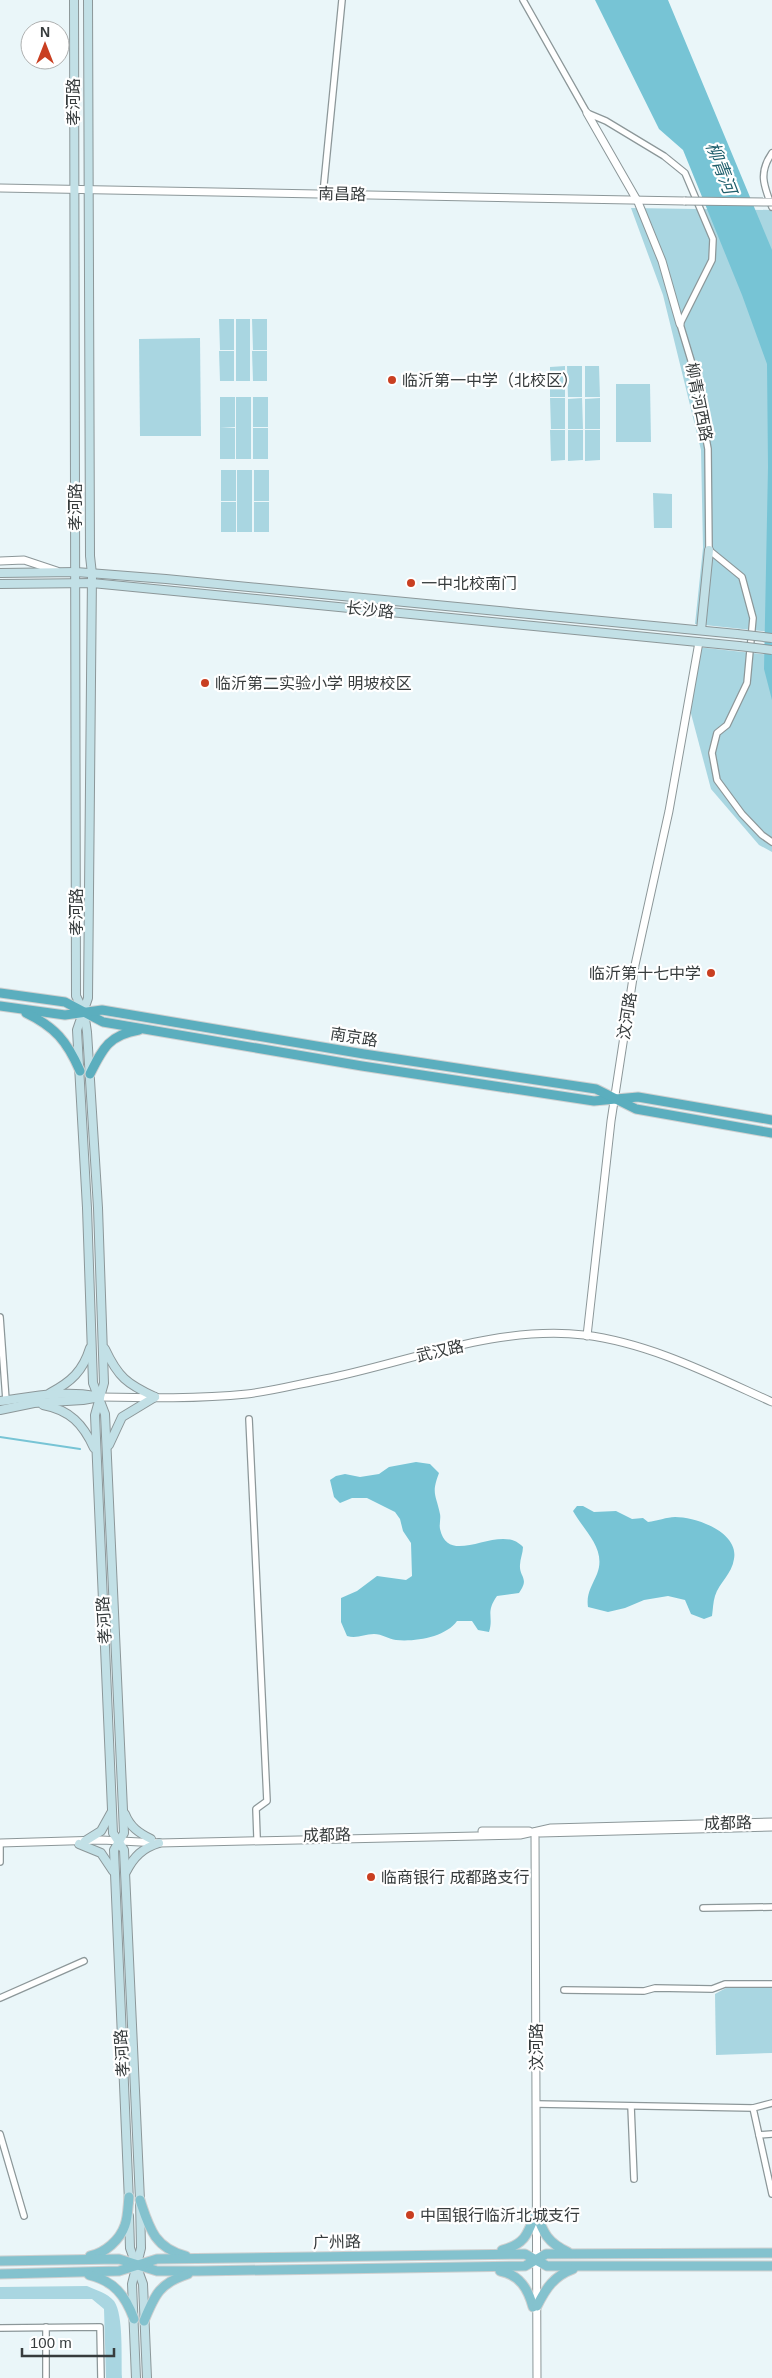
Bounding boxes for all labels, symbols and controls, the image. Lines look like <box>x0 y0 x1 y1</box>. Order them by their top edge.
north arrow <box>20 20 70 70</box>
text: N <box>40 24 50 40</box>
street label: 孝河路 <box>65 78 82 126</box>
water label: 柳青河 <box>702 139 741 200</box>
street label: 南昌路 <box>318 185 366 203</box>
street label: 柳青河西路 <box>683 361 715 443</box>
place label: 临沂第一中学（北校区） <box>402 372 578 389</box>
marker: 临沂第一中学（北校区） <box>386 374 398 386</box>
street label: 孝河路 <box>67 483 84 531</box>
place label: 一中北校南门 <box>421 575 517 592</box>
marker: 一中北校南门 <box>405 577 417 589</box>
street label: 长沙路 <box>345 599 395 621</box>
place label: 临沂第二实验小学 明坡校区 <box>215 675 411 692</box>
marker: 临沂第二实验小学 明坡校区 <box>199 677 211 689</box>
street label: 孝河路 <box>68 888 85 936</box>
place label: 临沂第十七中学 <box>589 965 701 982</box>
marker: 临沂第十七中学 <box>705 967 717 979</box>
street label: 汶河路 <box>615 991 639 1041</box>
street label: 南京路 <box>329 1025 379 1049</box>
street label: 武汉路 <box>415 1337 465 1365</box>
street label: 孝河路 <box>94 1596 114 1644</box>
street label: 成都路 <box>704 1814 752 1832</box>
street label: 成都路 <box>303 1826 351 1844</box>
place label: 临商银行 成都路支行 <box>381 1869 529 1886</box>
marker: 临商银行 成都路支行 <box>365 1871 377 1883</box>
street label: 汶河路 <box>528 2023 545 2071</box>
street label: 孝河路 <box>112 2029 132 2077</box>
place label: 中国银行临沂北城支行 <box>420 2207 580 2224</box>
marker: 中国银行临沂北城支行 <box>404 2209 416 2221</box>
street label: 广州路 <box>313 2233 361 2251</box>
scale bar <box>22 2326 115 2358</box>
text: 100 m <box>30 2334 72 2351</box>

